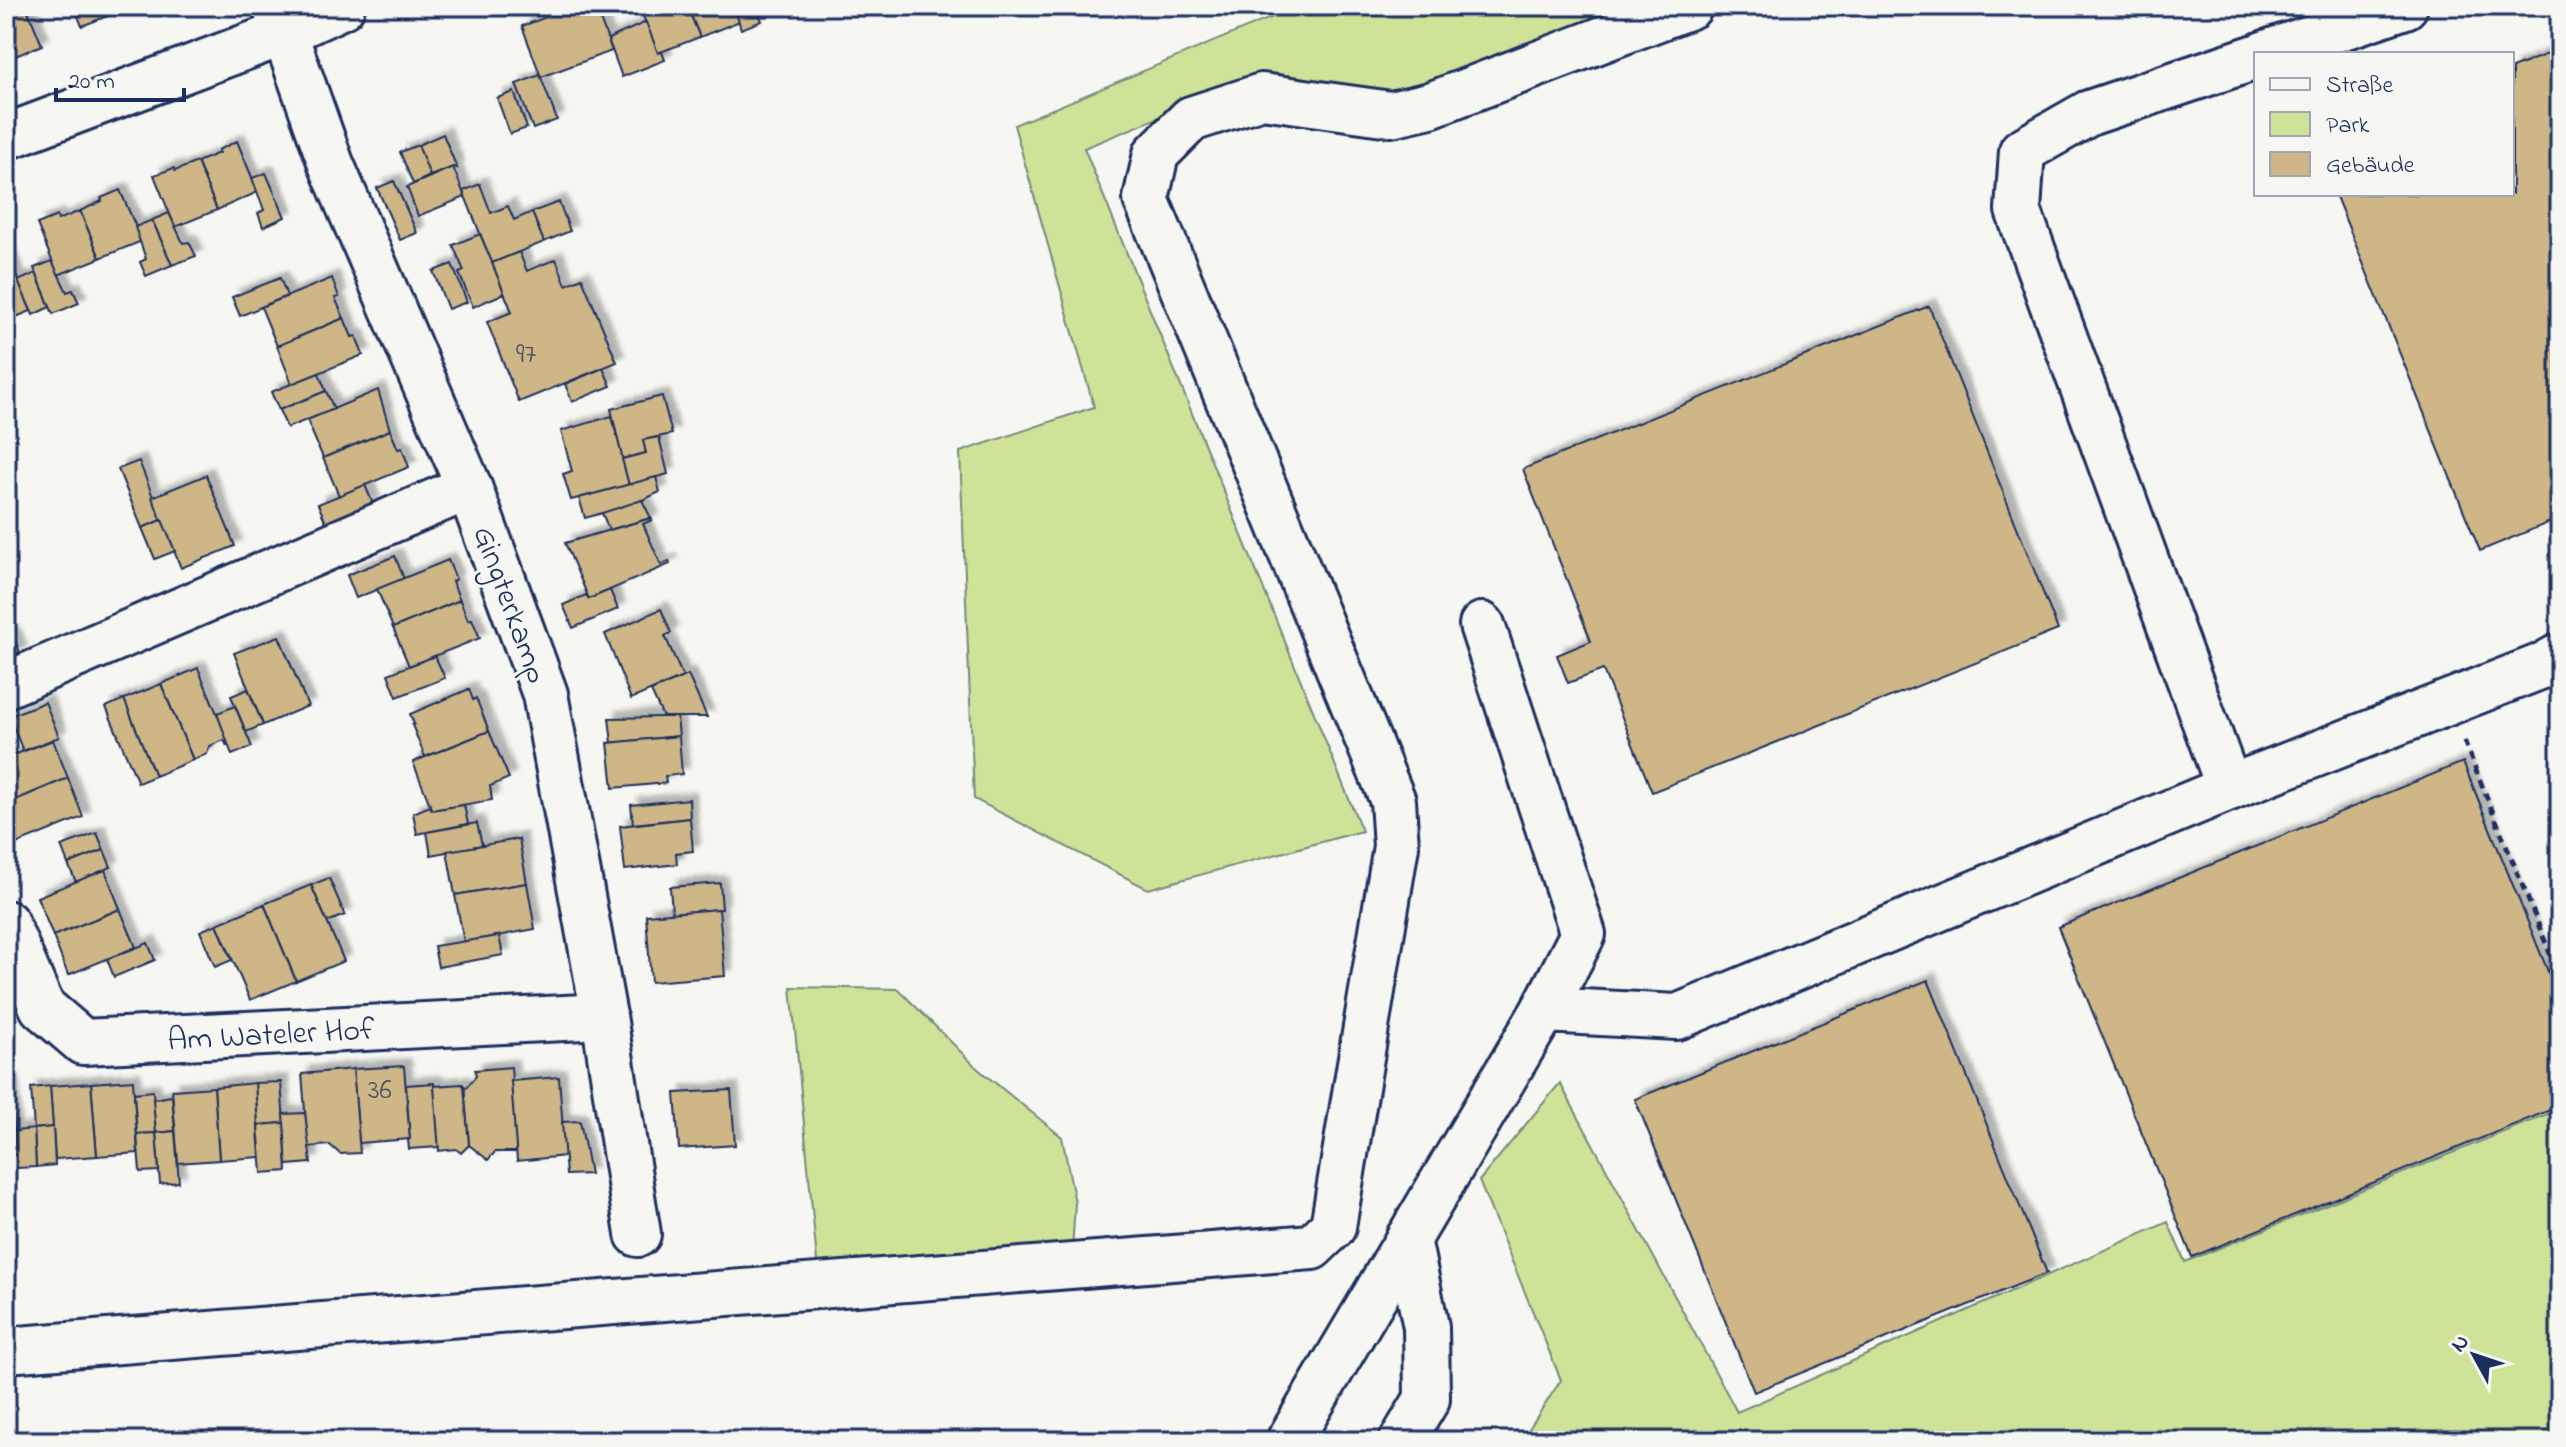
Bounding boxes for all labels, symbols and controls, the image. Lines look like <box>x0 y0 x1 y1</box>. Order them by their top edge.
scale bar <box>56 52 184 102</box>
legend <box>2254 52 2514 196</box>
text: 20 m <box>68 65 115 100</box>
text: Straße <box>2326 69 2393 104</box>
text: Park <box>2326 109 2370 144</box>
text: Gebäude <box>2326 149 2415 184</box>
house number: 97 <box>516 335 536 376</box>
street label: Gingterkamp <box>458 520 559 691</box>
street label: Am Wateler Hof <box>166 1008 376 1065</box>
house number: 36 <box>368 1071 392 1112</box>
north arrow <box>2434 1315 2514 1395</box>
text: N <box>2444 1328 2478 1360</box>

